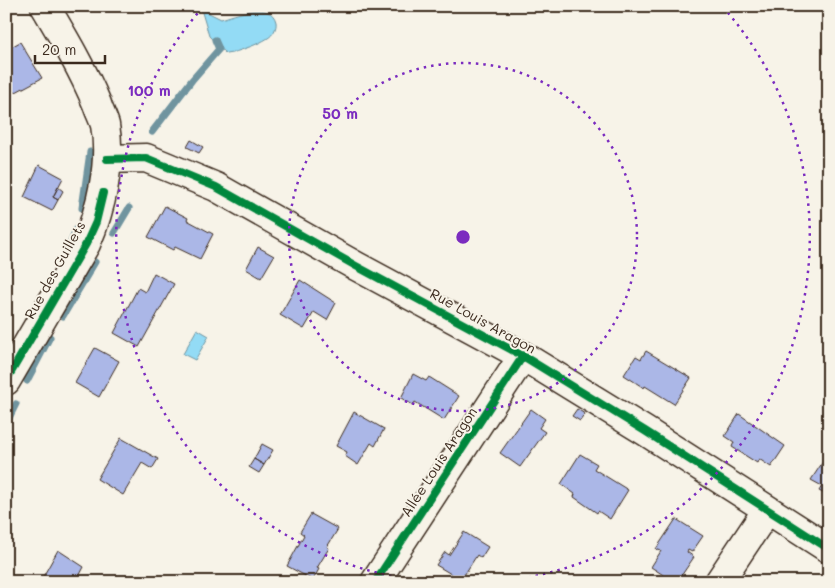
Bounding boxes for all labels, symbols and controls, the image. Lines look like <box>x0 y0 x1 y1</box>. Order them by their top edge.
scale bar <box>35 32 105 64</box>
text: 20 m <box>42 39 76 59</box>
text: 100 m <box>127 80 171 100</box>
text: 50 m <box>322 103 358 123</box>
street label: Rue des Guillets <box>20 217 89 322</box>
centre of rings <box>454 228 472 246</box>
street label: Rue Louis Aragon <box>427 284 540 358</box>
street label: Allée Louis Aragon <box>396 403 481 520</box>

